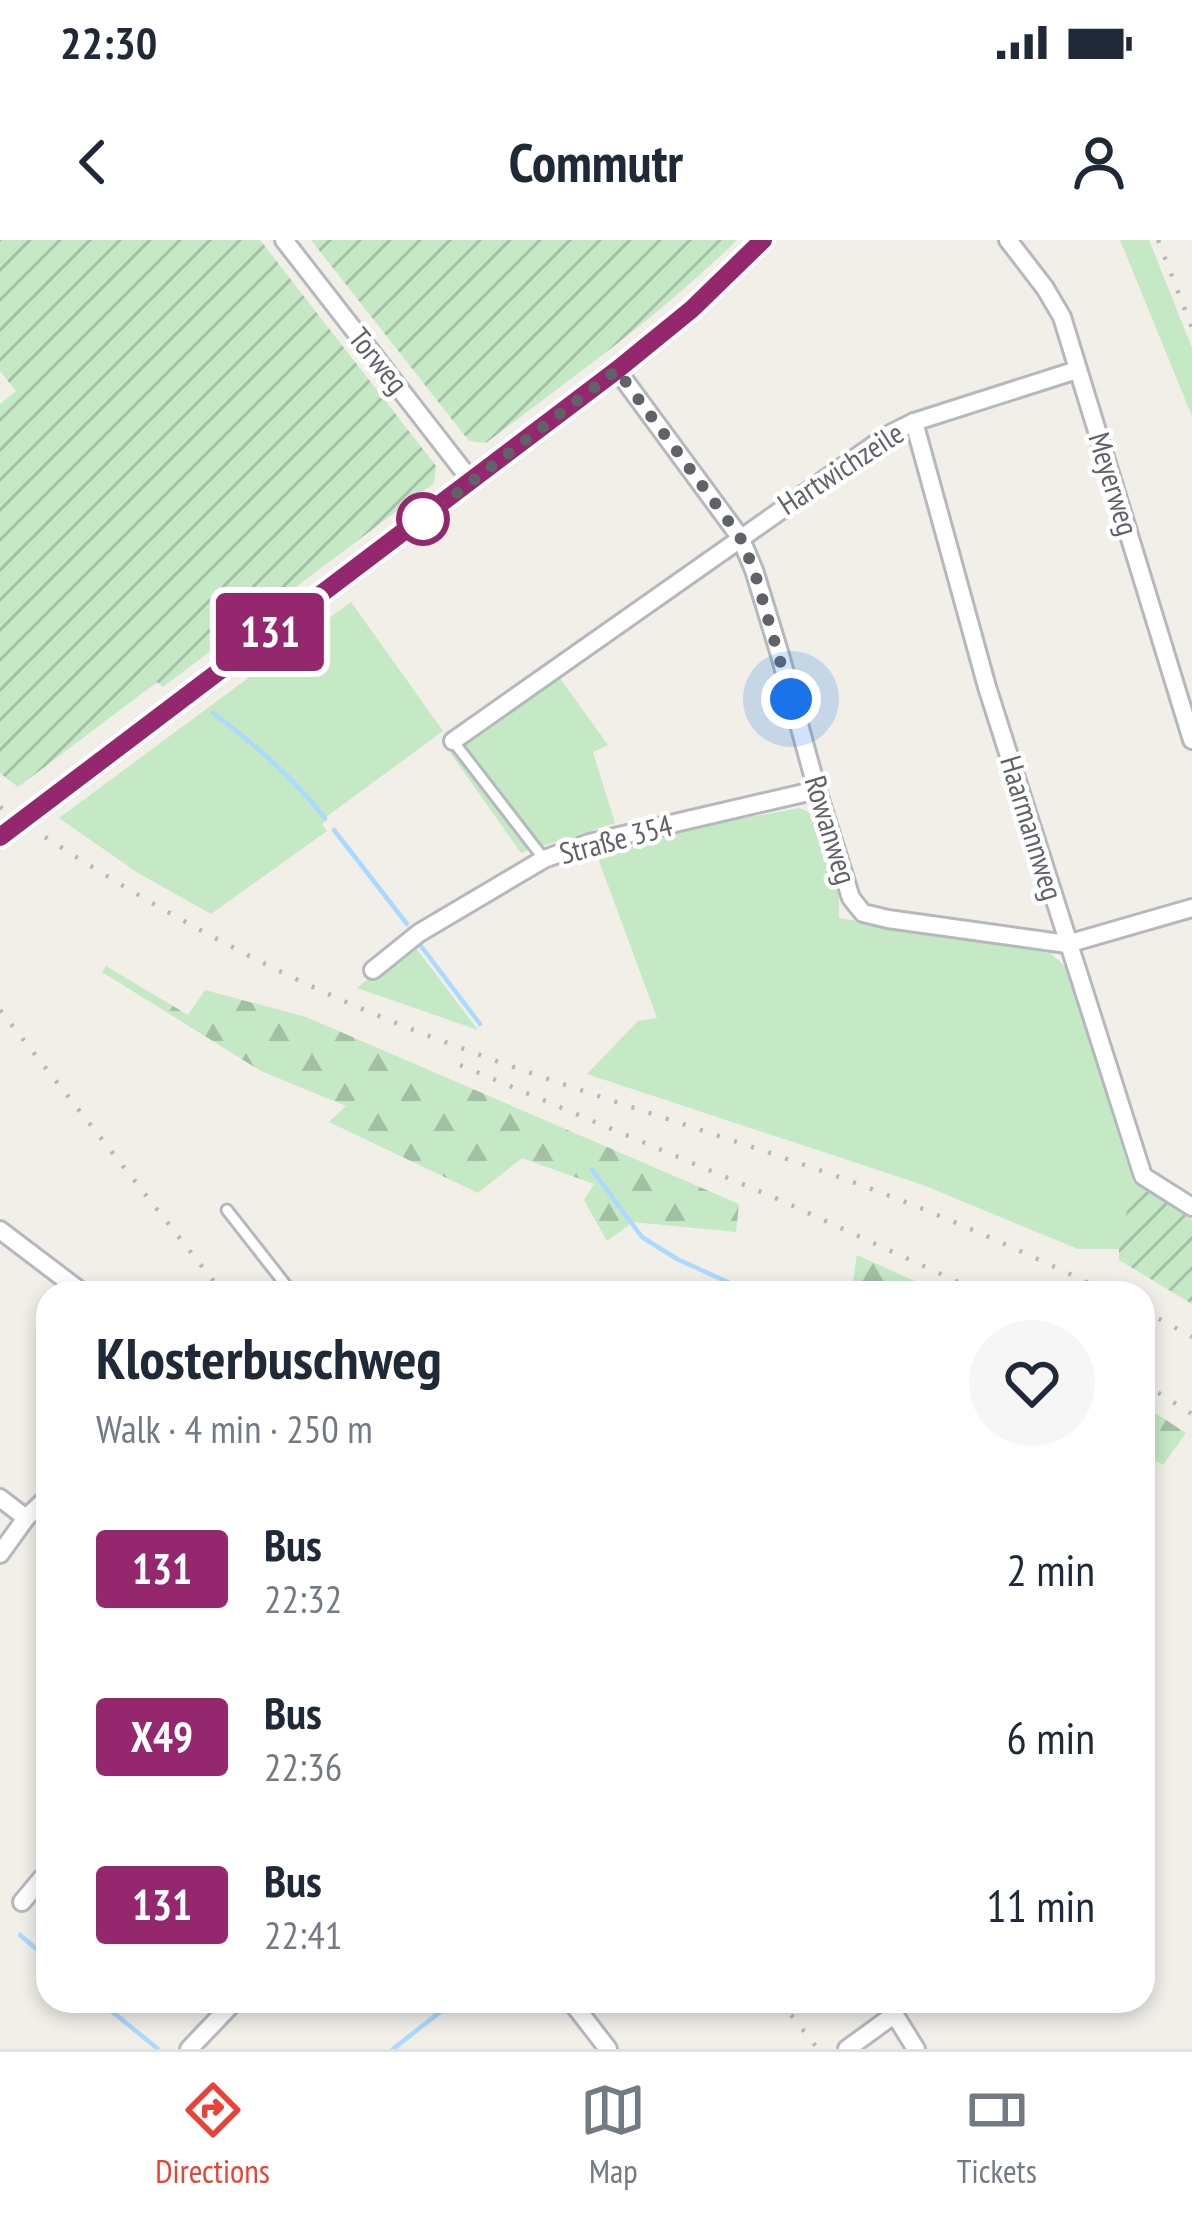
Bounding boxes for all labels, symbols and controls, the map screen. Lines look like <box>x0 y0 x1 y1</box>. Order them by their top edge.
text: 22:30 <box>60 13 157 71</box>
text: Commutr <box>509 127 683 197</box>
icon: back <box>60 129 126 195</box>
icon: person <box>1066 129 1132 195</box>
street label: Torweg <box>341 319 418 401</box>
street label: Hartwichzeile <box>770 413 910 523</box>
street label: Meyerweg <box>1080 427 1148 540</box>
unlabelled marker <box>398 494 448 544</box>
line badge: 131 <box>201 593 339 671</box>
text: 131 <box>240 604 300 659</box>
your location <box>761 669 821 729</box>
street label: Haarmannweg <box>992 751 1073 904</box>
street label: Rowanweg <box>797 771 866 889</box>
street label: Straße 354 <box>555 805 676 872</box>
button: heart <box>969 1320 1095 1446</box>
text: Klosterbuschweg <box>96 1321 442 1395</box>
text: Walk · 4 min · 250 m <box>96 1403 373 1454</box>
text: Bus <box>264 1515 322 1573</box>
text: 2 min <box>1006 1540 1095 1598</box>
text: 131 <box>132 1541 192 1596</box>
text: 22:32 <box>264 1573 342 1624</box>
text: Bus <box>264 1683 322 1741</box>
text: 6 min <box>1006 1708 1095 1766</box>
text: X49 <box>131 1709 193 1764</box>
text: 22:36 <box>264 1741 342 1792</box>
text: Bus <box>264 1851 322 1909</box>
text: 11 min <box>986 1876 1095 1934</box>
text: 131 <box>132 1877 192 1932</box>
text: 22:41 <box>264 1909 342 1960</box>
tab: Directions <box>155 2077 270 2192</box>
tab: Map <box>580 2077 646 2192</box>
tab: Tickets <box>957 2077 1037 2192</box>

